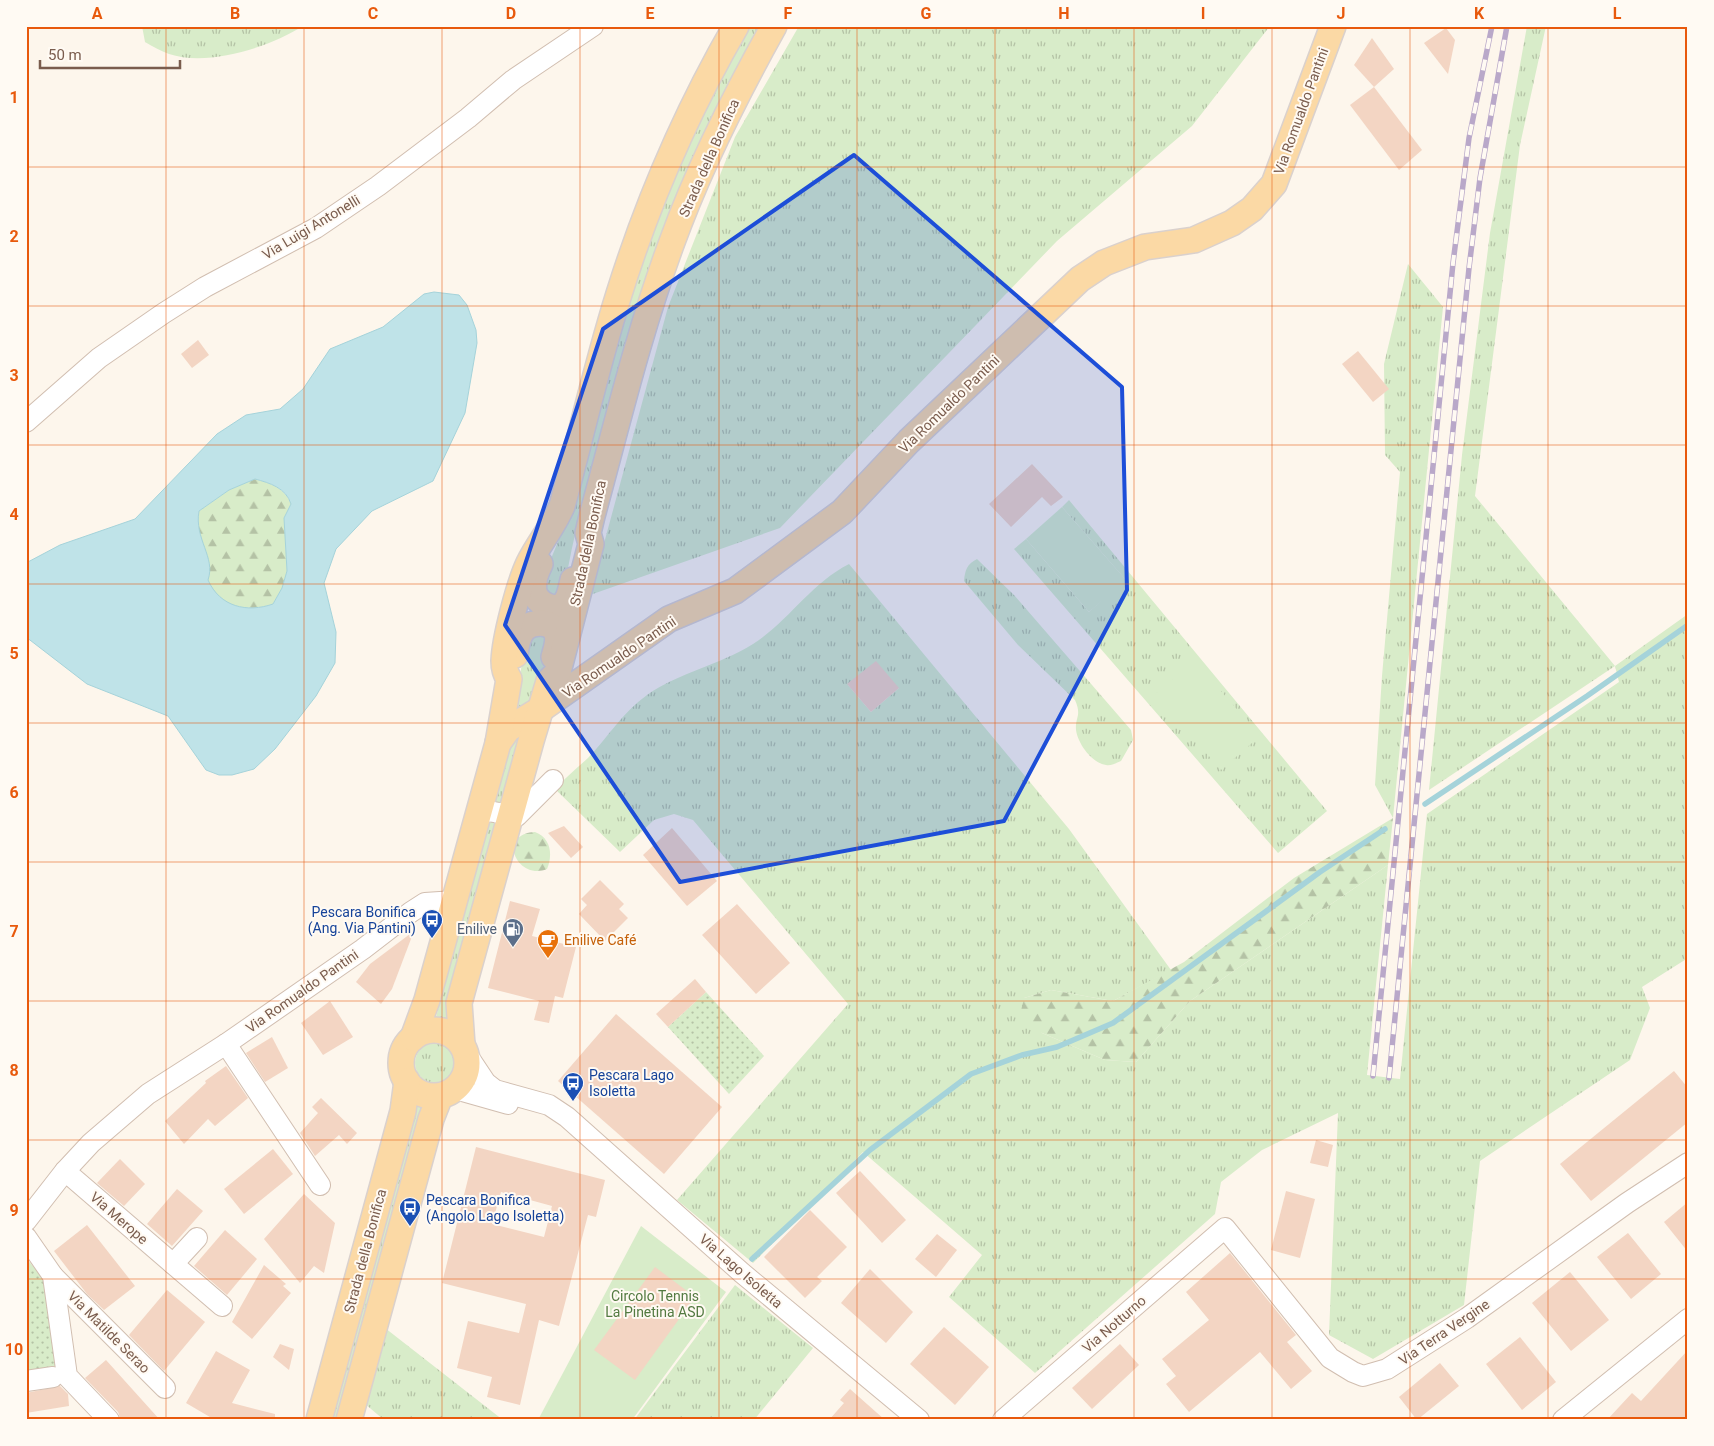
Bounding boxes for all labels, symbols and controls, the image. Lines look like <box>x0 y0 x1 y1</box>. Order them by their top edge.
text: A <box>92 4 103 23</box>
text: B <box>230 4 240 23</box>
text: C <box>368 4 378 23</box>
text: D <box>506 4 516 23</box>
text: E <box>646 4 655 23</box>
text: F <box>784 4 793 23</box>
text: G <box>921 4 932 23</box>
text: H <box>1058 4 1070 23</box>
text: I <box>1201 4 1205 23</box>
text: J <box>1337 4 1345 23</box>
text: K <box>1474 4 1485 23</box>
text: L <box>1613 4 1622 23</box>
scale bar <box>40 38 180 70</box>
street label: Via Romualdo Pantini <box>1271 45 1331 177</box>
text: 50 m <box>48 46 82 64</box>
text: 1 <box>9 88 19 107</box>
street label: Strada della Bonifica <box>676 96 742 220</box>
street label: Via Luigi Antonelli <box>259 192 363 262</box>
text: 2 <box>9 227 19 246</box>
street label: Via Romualdo Pantini <box>895 352 1003 456</box>
text: 3 <box>9 366 19 385</box>
street label: Strada della Bonifica <box>567 479 609 607</box>
text: 4 <box>9 505 19 524</box>
street label: Via Romualdo Pantini <box>559 613 679 701</box>
text: 5 <box>9 644 19 663</box>
text: 6 <box>9 783 19 802</box>
place label: Pescara Bonifica (Ang. Via Pantini) <box>308 904 416 937</box>
bus stop icon: Pescara Bonifica (Ang. Via Pantini) <box>420 908 444 939</box>
fuel station icon: Enilive <box>501 917 525 948</box>
place label: Enilive <box>457 921 497 937</box>
text: 7 <box>9 922 19 941</box>
cafe icon: Enilive Café <box>536 928 560 959</box>
place label: Enilive Café <box>564 932 636 948</box>
street label: Via Romualdo Pantini <box>243 946 361 1036</box>
text: 8 <box>9 1061 19 1080</box>
place label: Pescara Lago Isoletta <box>589 1067 674 1099</box>
bus stop icon: Pescara Lago Isoletta <box>561 1071 585 1102</box>
street label: Strada della Bonifica <box>341 1187 389 1315</box>
street label: Via Merope <box>87 1189 151 1247</box>
place label: Pescara Bonifica (Angolo Lago Isoletta) <box>426 1192 564 1225</box>
bus stop icon: Pescara Bonifica (Angolo Lago Isoletta) <box>398 1196 422 1227</box>
text: 9 <box>9 1201 19 1220</box>
street label: Via Lago Isoletta <box>696 1231 786 1311</box>
street label: Via Matilde Serao <box>65 1288 153 1376</box>
park label: Circolo Tennis La Pinetina ASD <box>605 1288 705 1320</box>
street label: Via Notturno <box>1079 1292 1149 1356</box>
street label: Via Terra Vergine <box>1396 1296 1492 1368</box>
text: 10 <box>5 1340 23 1359</box>

